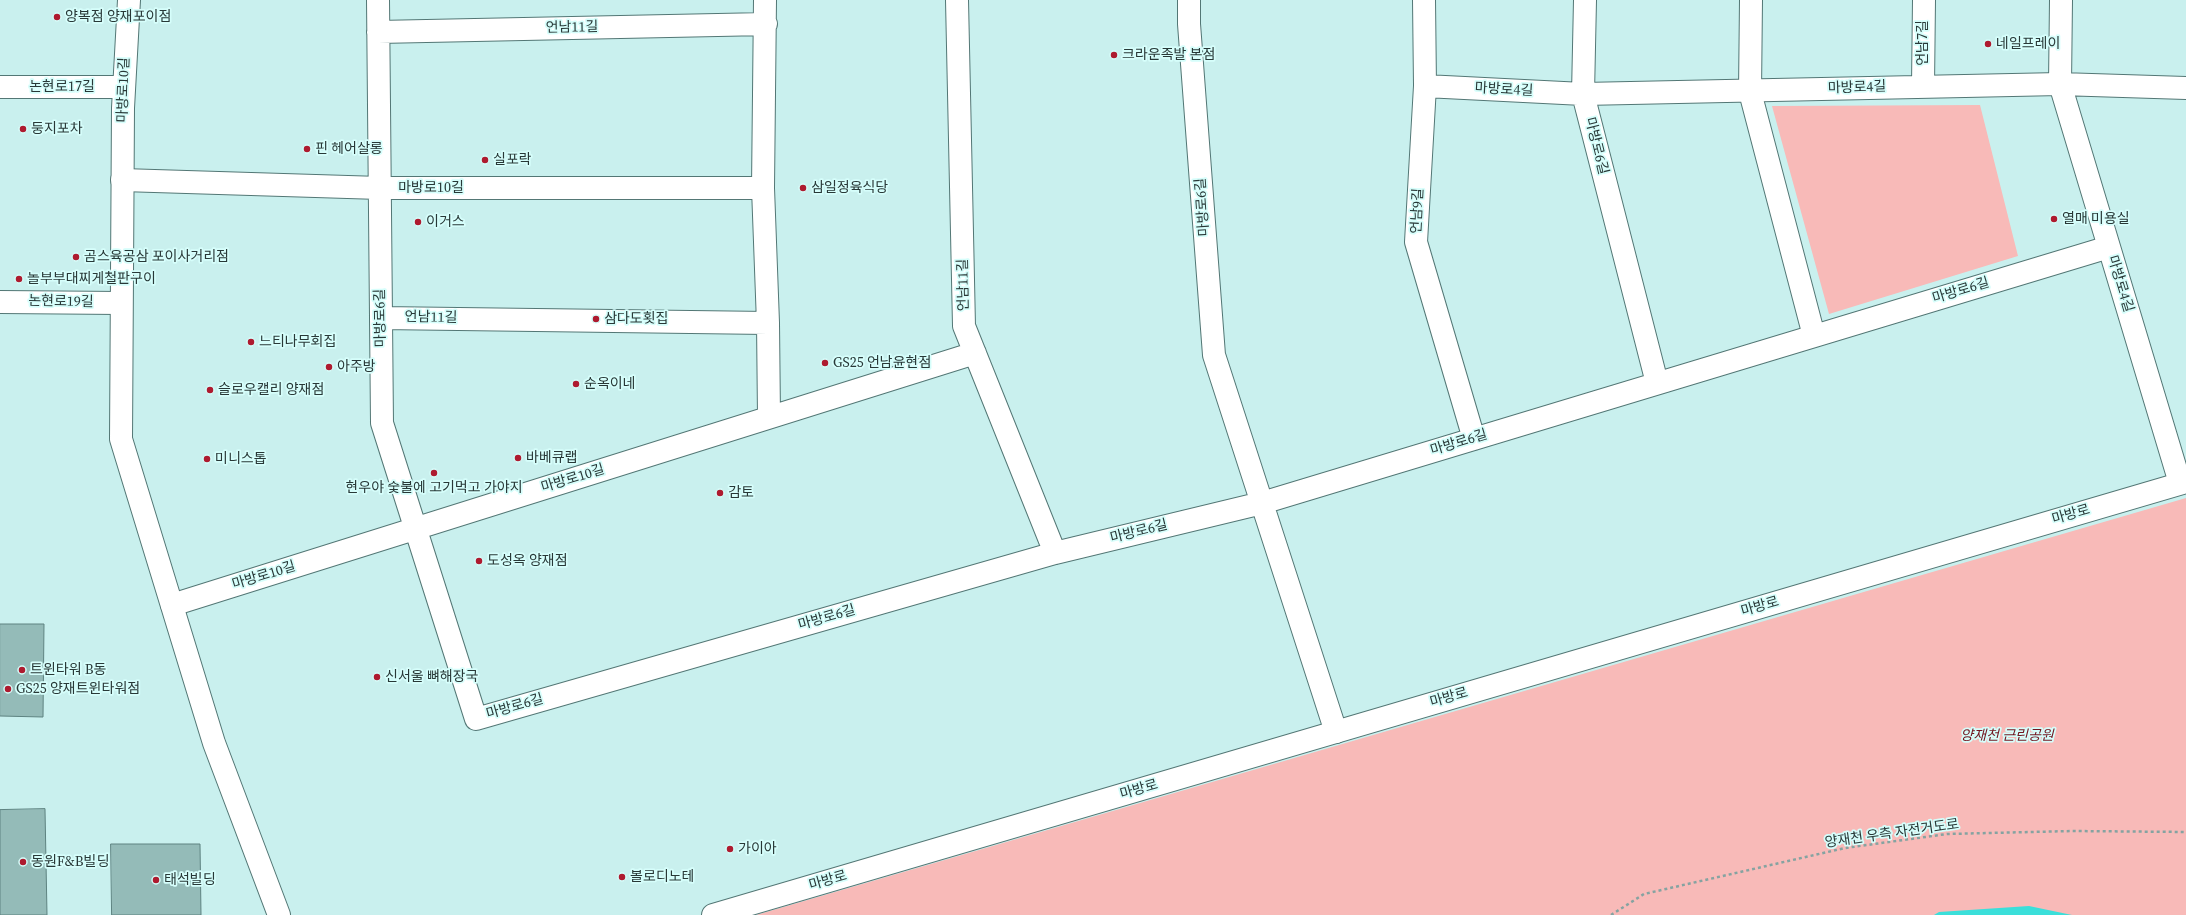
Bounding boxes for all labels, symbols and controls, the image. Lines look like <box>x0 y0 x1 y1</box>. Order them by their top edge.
place label: 양복점 양재포이점 <box>65 9 171 25</box>
marker: 양복점 양재포이점 <box>52 12 62 22</box>
street label: 언남11길 <box>546 19 598 37</box>
street label: 언남7길 <box>1915 20 1931 66</box>
place label: 네일프레이 <box>1996 36 2060 52</box>
marker: 네일프레이 <box>1983 39 1993 49</box>
place label: 크라운족발 본점 <box>1122 47 1215 63</box>
marker: 크라운족발 본점 <box>1109 50 1119 60</box>
street label: 마방로10길 <box>114 57 134 123</box>
street label: 논현로17길 <box>29 79 95 95</box>
street label: 마방로4길 <box>1827 79 1887 97</box>
street label: 마방로4길 <box>1474 80 1534 100</box>
street label: 마방로6길 <box>1581 116 1611 176</box>
place label: 둥지포차 <box>31 121 83 137</box>
marker: 둥지포차 <box>18 124 28 134</box>
place label: 핀 헤어살롱 <box>315 141 383 157</box>
marker: 핀 헤어살롱 <box>302 144 312 154</box>
place label: 실포락 <box>493 152 532 168</box>
marker: 실포락 <box>480 155 490 165</box>
street label: 마방로6길 <box>1193 177 1213 237</box>
street label: 마방로10길 <box>398 180 464 196</box>
place label: 삼일정육식당 <box>811 180 888 196</box>
marker: 삼일정육식당 <box>798 183 808 193</box>
street label: 언남9길 <box>1408 188 1428 234</box>
place label: 열매 미용실 <box>2062 211 2130 227</box>
place label: 이거스 <box>426 214 465 230</box>
marker: 열매 미용실 <box>2049 214 2059 224</box>
marker: 이거스 <box>413 217 423 227</box>
place label: 곰스육공삼 포이사거리점 <box>84 249 229 265</box>
marker: 곰스육공삼 포이사거리점 <box>71 252 81 262</box>
street label: 마방로4길 <box>2103 254 2137 314</box>
street label: 언남11길 <box>955 259 973 311</box>
place label: 놀부부대찌게철판구이 <box>27 271 156 287</box>
marker: 놀부부대찌게철판구이 <box>14 274 24 284</box>
street label: 마방로6길 <box>1931 274 1991 308</box>
street label: 마방로6길 <box>372 289 390 347</box>
street label: 논현로19길 <box>28 293 94 311</box>
street label: 언남11길 <box>405 309 457 327</box>
place label: 삼다도횟집 <box>604 311 668 327</box>
marker: 삼다도횟집 <box>591 314 601 324</box>
place label: 느티나무회집 <box>259 334 336 350</box>
marker: 느티나무회집 <box>246 337 256 347</box>
place label: GS25 언남윤현점 <box>833 355 931 371</box>
marker: GS25 언남윤현점 <box>820 358 830 368</box>
place label: 아주방 <box>337 359 376 375</box>
marker: 아주방 <box>324 362 334 372</box>
place label: 순옥이네 <box>584 376 636 392</box>
marker: 순옥이네 <box>571 379 581 389</box>
place label: 슬로우캘리 양재점 <box>218 382 324 398</box>
marker: 슬로우캘리 양재점 <box>205 385 215 395</box>
street label: 마방로6길 <box>1429 426 1489 460</box>
place label: 바베큐랩 <box>526 450 578 466</box>
place label: 미니스톱 <box>215 451 267 467</box>
marker: 바베큐랩 <box>513 453 523 463</box>
marker: 미니스톱 <box>202 454 212 464</box>
street label: 마방로10길 <box>539 461 607 497</box>
marker: 현우야 숯불에 고기먹고 가야지 <box>429 468 439 478</box>
place label: 현우야 숯불에 고기먹고 가야지 <box>345 480 523 496</box>
place label: 감토 <box>728 485 754 501</box>
marker: 감토 <box>715 488 725 498</box>
street label: 마방로 <box>2050 502 2092 528</box>
street label: 마방로6길 <box>1109 517 1169 547</box>
place label: 도성옥 양재점 <box>487 553 568 569</box>
marker: 도성옥 양재점 <box>474 556 484 566</box>
street label: 마방로10길 <box>230 558 298 594</box>
street label: 마방로 <box>1739 594 1781 620</box>
street label: 마방로6길 <box>797 602 857 634</box>
place label: 트윈타워 B동 <box>30 662 106 678</box>
marker: 트윈타워 B동 <box>17 665 27 675</box>
place label: 신서울 뼈해장국 <box>385 669 478 685</box>
marker: 신서울 뼈해장국 <box>372 672 382 682</box>
place label: GS25 양재트윈타워점 <box>16 681 140 697</box>
marker: GS25 양재트윈타워점 <box>3 684 13 694</box>
street label: 마방로 <box>1428 685 1470 711</box>
street label: 마방로6길 <box>485 691 545 723</box>
park label: 양재천 근린공원 <box>1960 728 2054 744</box>
street label: 마방로 <box>1118 777 1160 803</box>
street label: 양재천 우측 자전거도로 <box>1824 816 1960 852</box>
place label: 가이아 <box>738 841 777 857</box>
marker: 가이아 <box>725 844 735 854</box>
place label: 동원F&B빌딩 <box>31 854 109 870</box>
marker: 동원F&B빌딩 <box>18 857 28 867</box>
street label: 마방로 <box>807 868 849 894</box>
place label: 볼로디노테 <box>630 869 694 885</box>
place label: 태석빌딩 <box>164 872 216 888</box>
marker: 볼로디노테 <box>617 872 627 882</box>
marker: 태석빌딩 <box>151 875 161 885</box>

